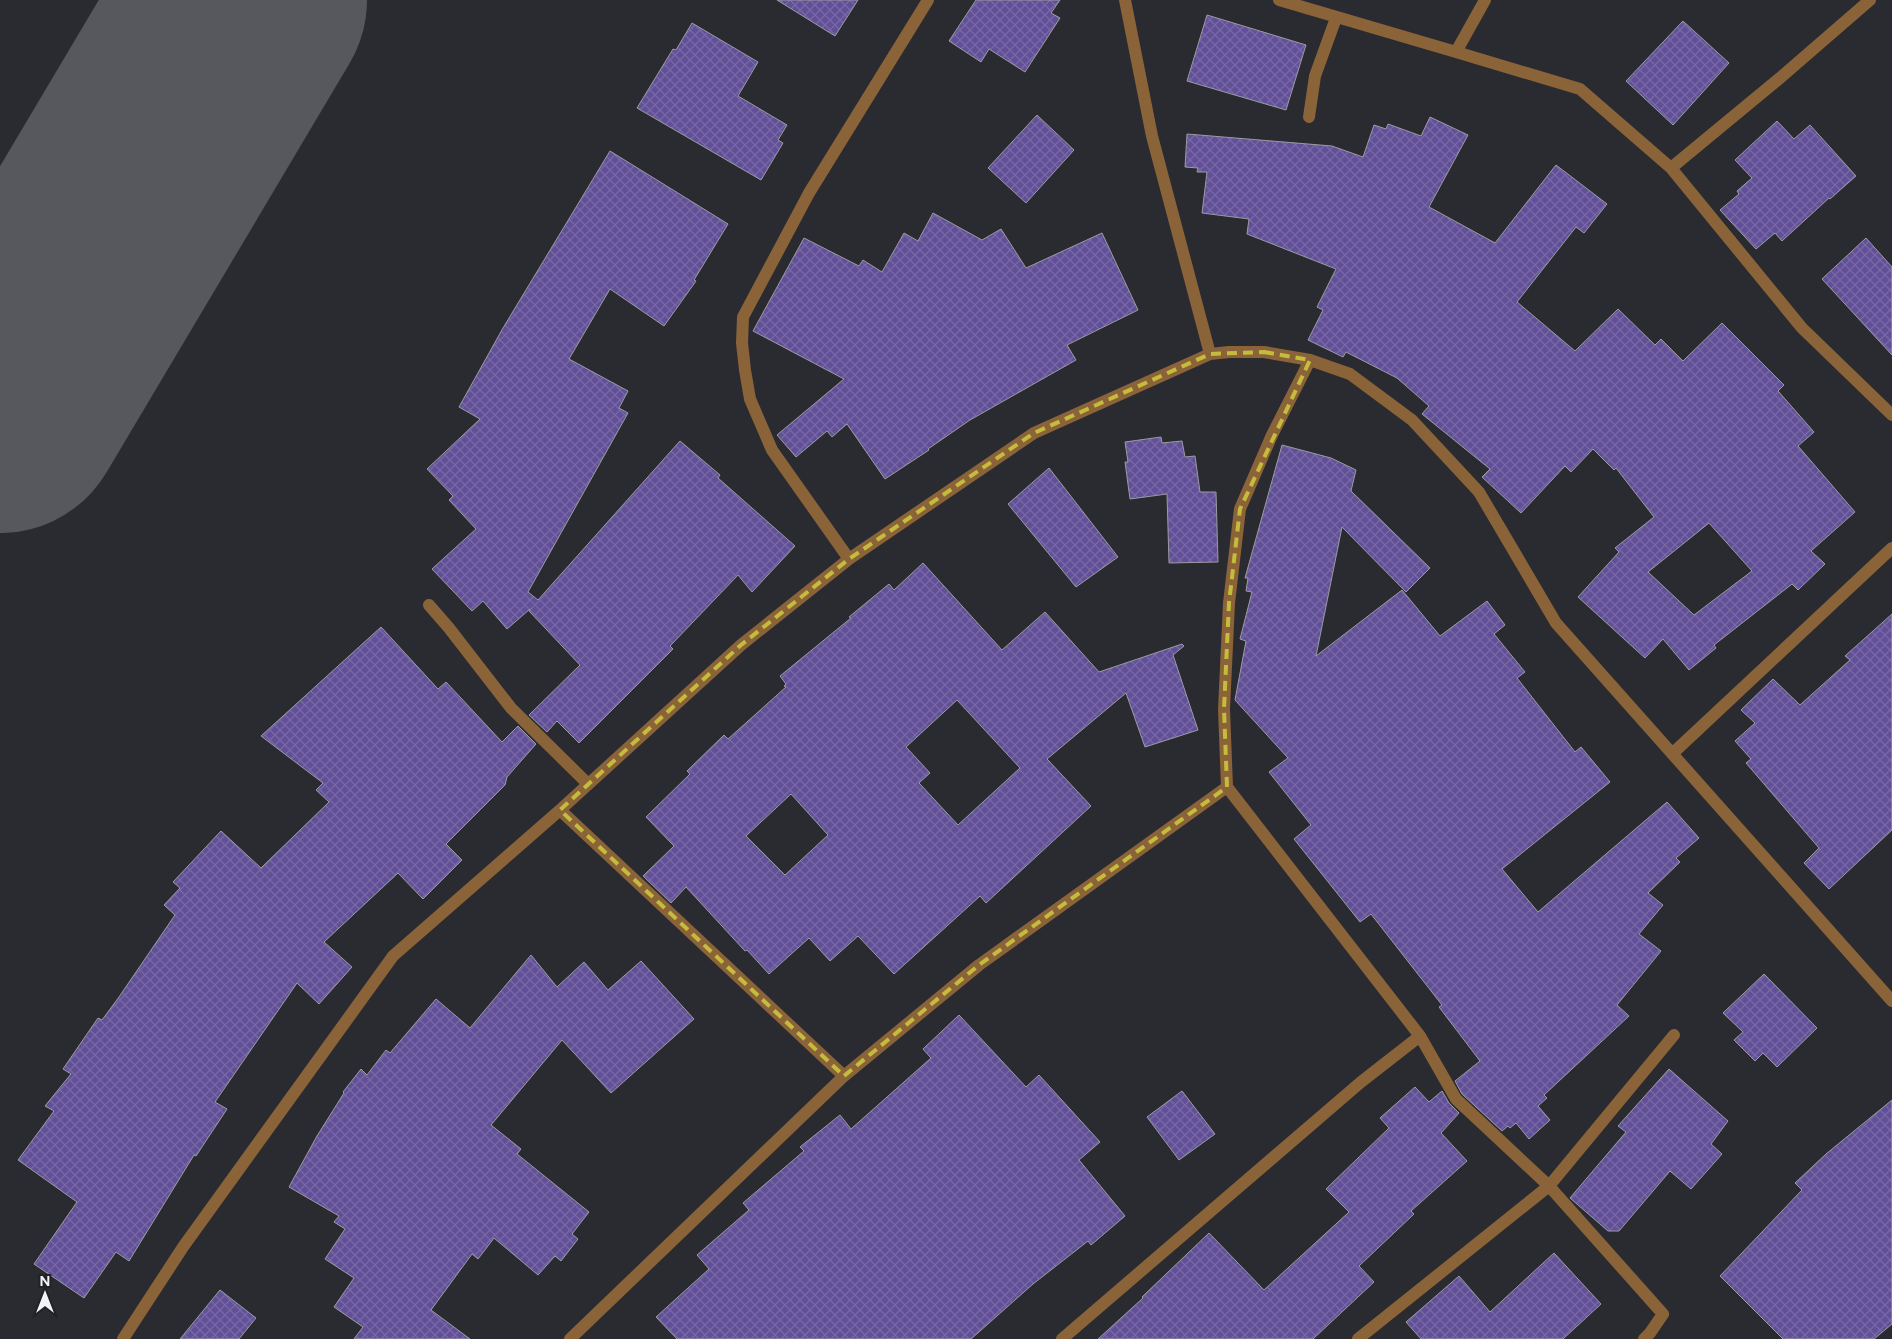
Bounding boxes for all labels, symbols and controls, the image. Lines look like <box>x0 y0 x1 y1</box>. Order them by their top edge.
north arrow <box>20 1269 70 1319</box>
text: N <box>40 1273 50 1290</box>

